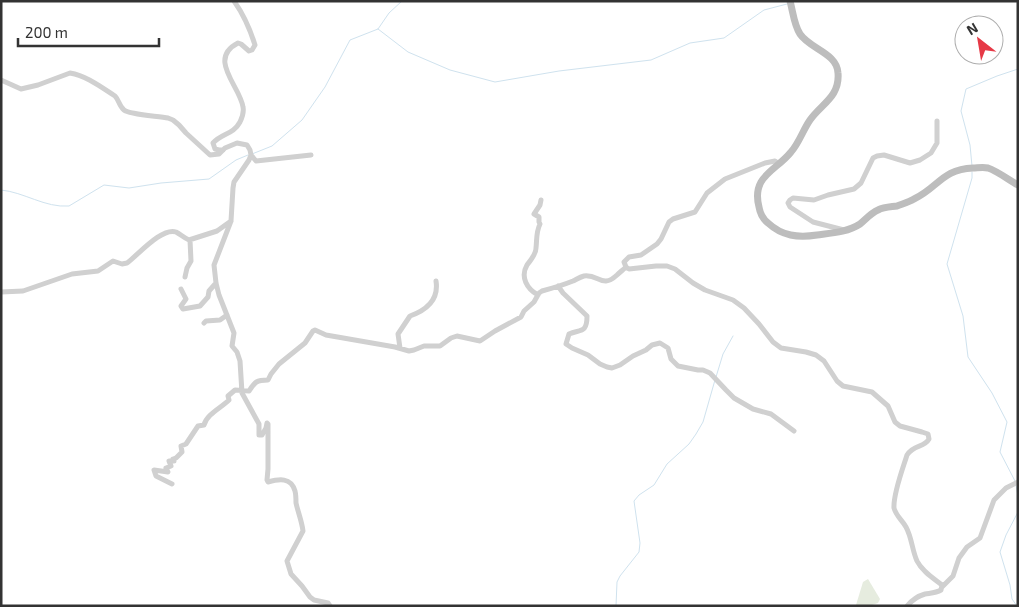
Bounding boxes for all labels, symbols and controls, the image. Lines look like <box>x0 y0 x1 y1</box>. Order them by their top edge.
scale bar <box>18 15 159 47</box>
north arrow <box>954 15 1004 65</box>
text: N <box>963 19 981 38</box>
text: 200 m <box>25 23 68 41</box>

